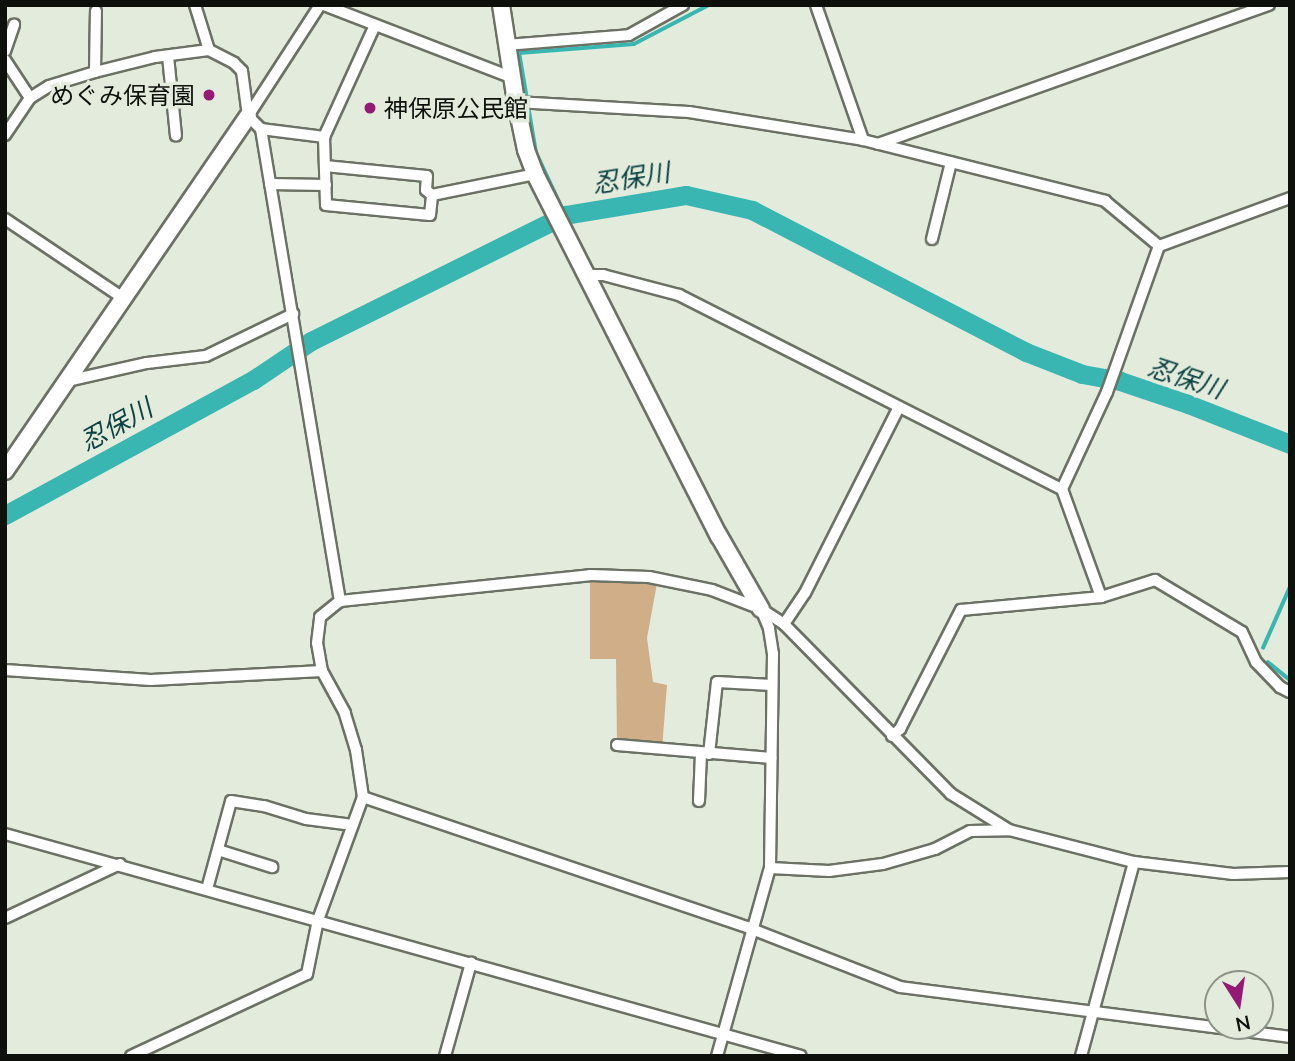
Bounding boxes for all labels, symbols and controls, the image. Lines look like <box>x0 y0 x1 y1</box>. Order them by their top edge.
place label: めぐみ保育園 <box>51 81 195 109</box>
marker: めぐみ保育園 <box>201 87 217 103</box>
place label: 神保原公民館 <box>384 94 528 122</box>
marker: 神保原公民館 <box>362 100 378 116</box>
water label: 忍保川 <box>590 156 672 200</box>
water label: 忍保川 <box>1144 351 1228 405</box>
water label: 忍保川 <box>74 392 158 458</box>
north arrow <box>1204 970 1274 1040</box>
text: N <box>1234 1011 1253 1037</box>

